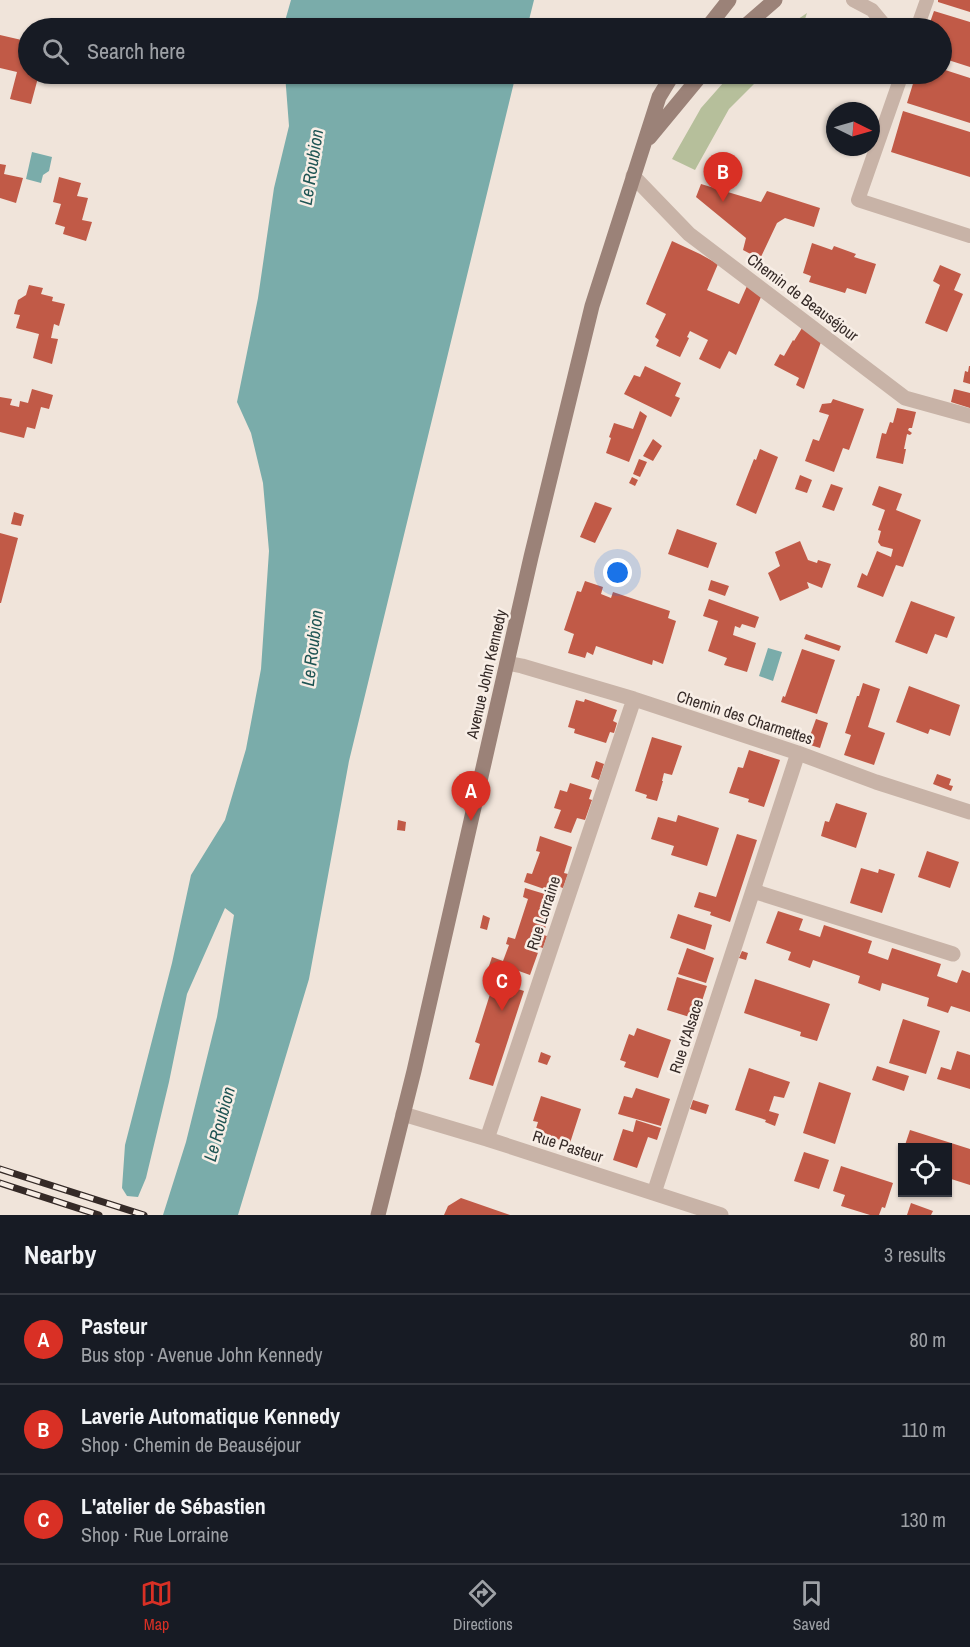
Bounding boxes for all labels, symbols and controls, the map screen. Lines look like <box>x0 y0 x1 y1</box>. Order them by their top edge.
search box <box>18 18 952 84</box>
icon: search <box>39 35 72 68</box>
text: Search here <box>87 36 185 66</box>
north arrow <box>826 102 880 156</box>
water label: Le Roubion <box>293 127 329 207</box>
pin: B <box>704 152 742 202</box>
street label: Chemin de Beauséjour <box>743 248 864 347</box>
your location <box>603 558 632 587</box>
street label: Avenue John Kennedy <box>460 607 512 742</box>
water label: Le Roubion <box>295 609 329 687</box>
street label: Chemin des Charmettes <box>674 685 816 749</box>
pin: A <box>452 772 490 821</box>
street label: Rue Lorraine <box>521 873 565 953</box>
pin: C <box>482 962 522 1011</box>
street label: Rue d'Alsace <box>664 996 708 1076</box>
water label: Le Roubion <box>197 1084 241 1164</box>
street label: Rue Pasteur <box>530 1124 607 1168</box>
map controls <box>898 1143 952 1197</box>
button: locate <box>898 1143 952 1197</box>
text: Nearby <box>24 1237 96 1272</box>
text: 3 results <box>884 1241 946 1268</box>
text: Pasteur <box>81 1311 147 1341</box>
text: A <box>38 1326 49 1353</box>
text: 80 m <box>910 1326 946 1353</box>
text: Bus stop · Avenue John Kennedy <box>81 1341 322 1368</box>
text: Laverie Automatique Kennedy <box>81 1401 340 1431</box>
text: B <box>38 1416 49 1443</box>
text: 110 m <box>902 1416 946 1443</box>
text: Shop · Chemin de Beauséjour <box>81 1431 301 1458</box>
text: L'atelier de Sébastien <box>81 1491 266 1521</box>
text: C <box>38 1506 49 1533</box>
text: 130 m <box>900 1506 946 1533</box>
text: Shop · Rue Lorraine <box>81 1521 229 1548</box>
tab: Map <box>140 1577 173 1635</box>
tab: Directions <box>453 1577 513 1635</box>
tab: Saved <box>793 1577 830 1635</box>

